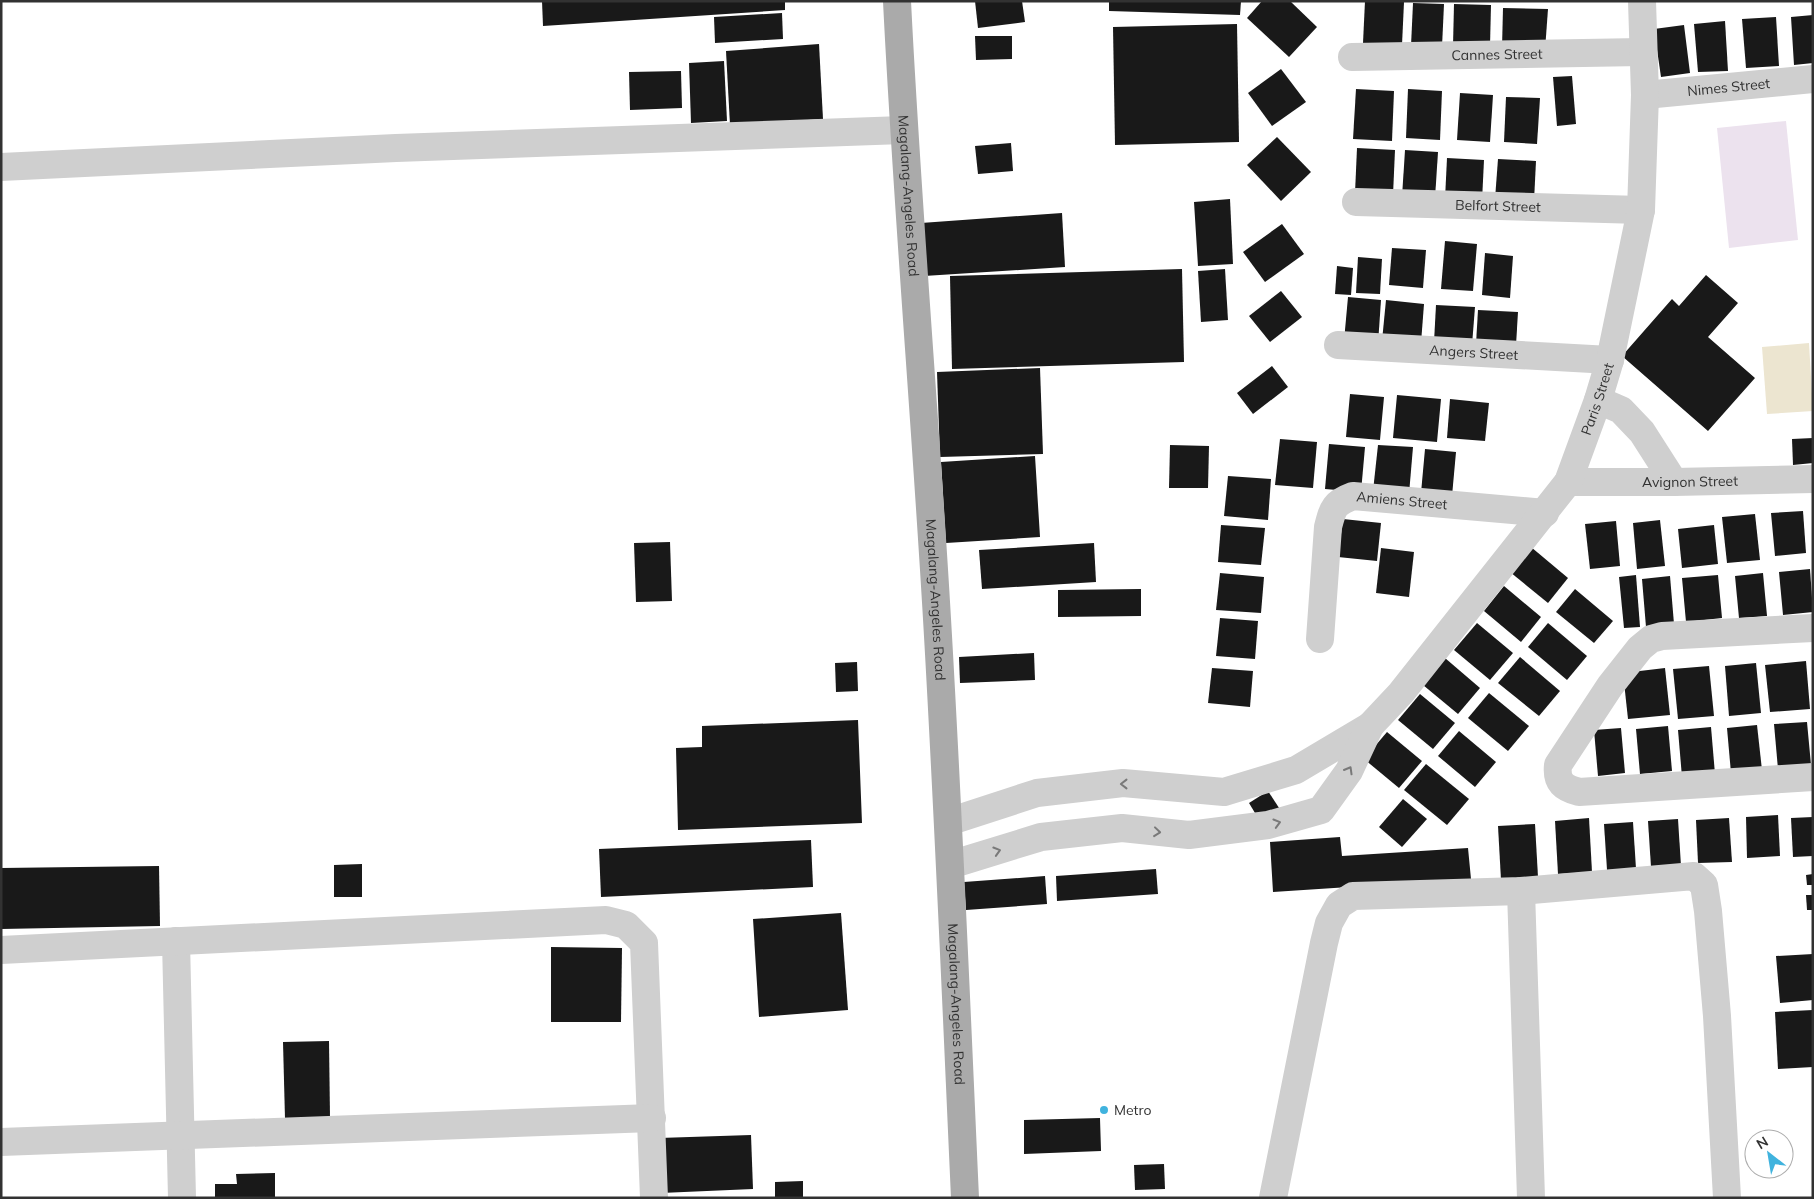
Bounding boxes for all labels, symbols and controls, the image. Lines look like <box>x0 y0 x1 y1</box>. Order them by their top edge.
street label: Cannes Street <box>1451 45 1543 64</box>
street label: Nimes Street <box>1686 74 1771 100</box>
street label: Magalang-Angeles Road <box>894 114 923 277</box>
street label: Belfort Street <box>1455 196 1541 216</box>
street label: Angers Street <box>1429 341 1519 364</box>
street label: Paris Street <box>1577 361 1618 438</box>
street label: Avignon Street <box>1642 472 1738 491</box>
street label: Amiens Street <box>1356 487 1448 513</box>
street label: Magalang-Angeles Road <box>922 518 950 681</box>
one-way arrow <box>1342 766 1352 775</box>
one-way arrow <box>1119 779 1127 789</box>
one-way arrow <box>1272 818 1280 828</box>
one-way arrow <box>1153 826 1161 837</box>
one-way arrow <box>992 846 1001 856</box>
street label: Magalang-Angeles Road <box>944 923 969 1085</box>
place label: Metro <box>1114 1101 1152 1119</box>
marker: Metro <box>1098 1104 1110 1116</box>
north arrow <box>1744 1129 1794 1179</box>
text: N <box>1753 1132 1771 1153</box>

